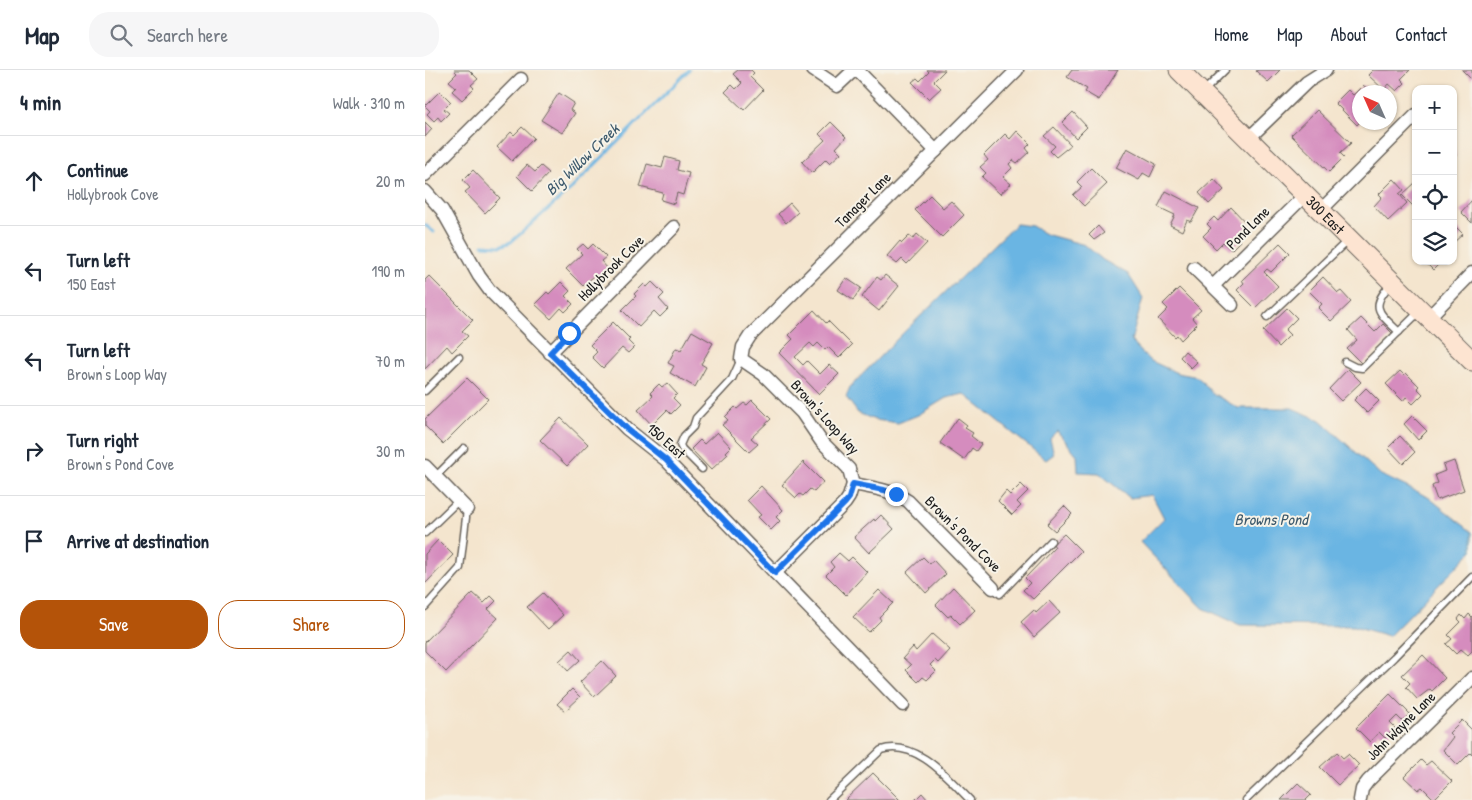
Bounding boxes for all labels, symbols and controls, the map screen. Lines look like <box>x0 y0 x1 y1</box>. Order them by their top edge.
search box <box>89 12 439 57</box>
text: Map <box>25 19 59 51</box>
icon: search <box>107 21 135 49</box>
text: Search here <box>147 22 228 48</box>
text: Home <box>1214 22 1249 47</box>
text: Map <box>1277 22 1302 47</box>
text: About <box>1330 22 1367 47</box>
text: Contact <box>1395 22 1447 47</box>
north arrow <box>1352 85 1397 130</box>
map controls <box>1412 85 1457 265</box>
button: + <box>1412 85 1457 130</box>
text: 4 min <box>20 88 61 117</box>
text: Walk · 310 m <box>333 92 405 114</box>
water label: Big Willow Creek <box>540 117 625 200</box>
button: − <box>1412 130 1457 175</box>
text: Continue <box>67 157 128 183</box>
icon: ahead <box>20 167 48 195</box>
street label: Tanager Lane <box>830 167 895 232</box>
text: 20 m <box>376 170 405 192</box>
button: locate <box>1412 175 1457 220</box>
text: Hollybrook Cove <box>67 183 159 205</box>
street label: 300 East <box>1301 191 1350 239</box>
street label: Pond Lane <box>1221 201 1274 254</box>
button: layers <box>1412 220 1457 265</box>
street label: Hollybrook Cove <box>573 230 648 305</box>
text: Turn left <box>67 247 130 273</box>
icon: left <box>20 257 48 285</box>
text: 190 m <box>372 260 405 282</box>
text: 150 East <box>67 273 115 295</box>
route start <box>558 322 581 345</box>
text: Turn left <box>67 337 130 363</box>
icon: left <box>20 347 48 375</box>
text: 70 m <box>375 350 405 372</box>
text: Brown's Loop Way <box>67 363 167 385</box>
street label: Brown's Loop Way <box>786 375 865 459</box>
street label: 150 East <box>642 418 691 464</box>
text: Turn right <box>67 427 138 453</box>
icon: right <box>20 437 48 465</box>
text: 30 m <box>376 440 405 462</box>
text: Brown's Pond Cove <box>67 453 174 475</box>
route end <box>885 483 908 506</box>
street label: Brown's Pond Cove <box>920 491 1006 577</box>
water label: Browns Pond <box>1235 508 1310 530</box>
icon: arrive <box>20 527 48 555</box>
text: Arrive at destination <box>67 528 209 554</box>
button: Save <box>20 600 208 649</box>
button: Share <box>218 600 405 649</box>
street label: John Wayne Lane <box>1361 686 1440 765</box>

